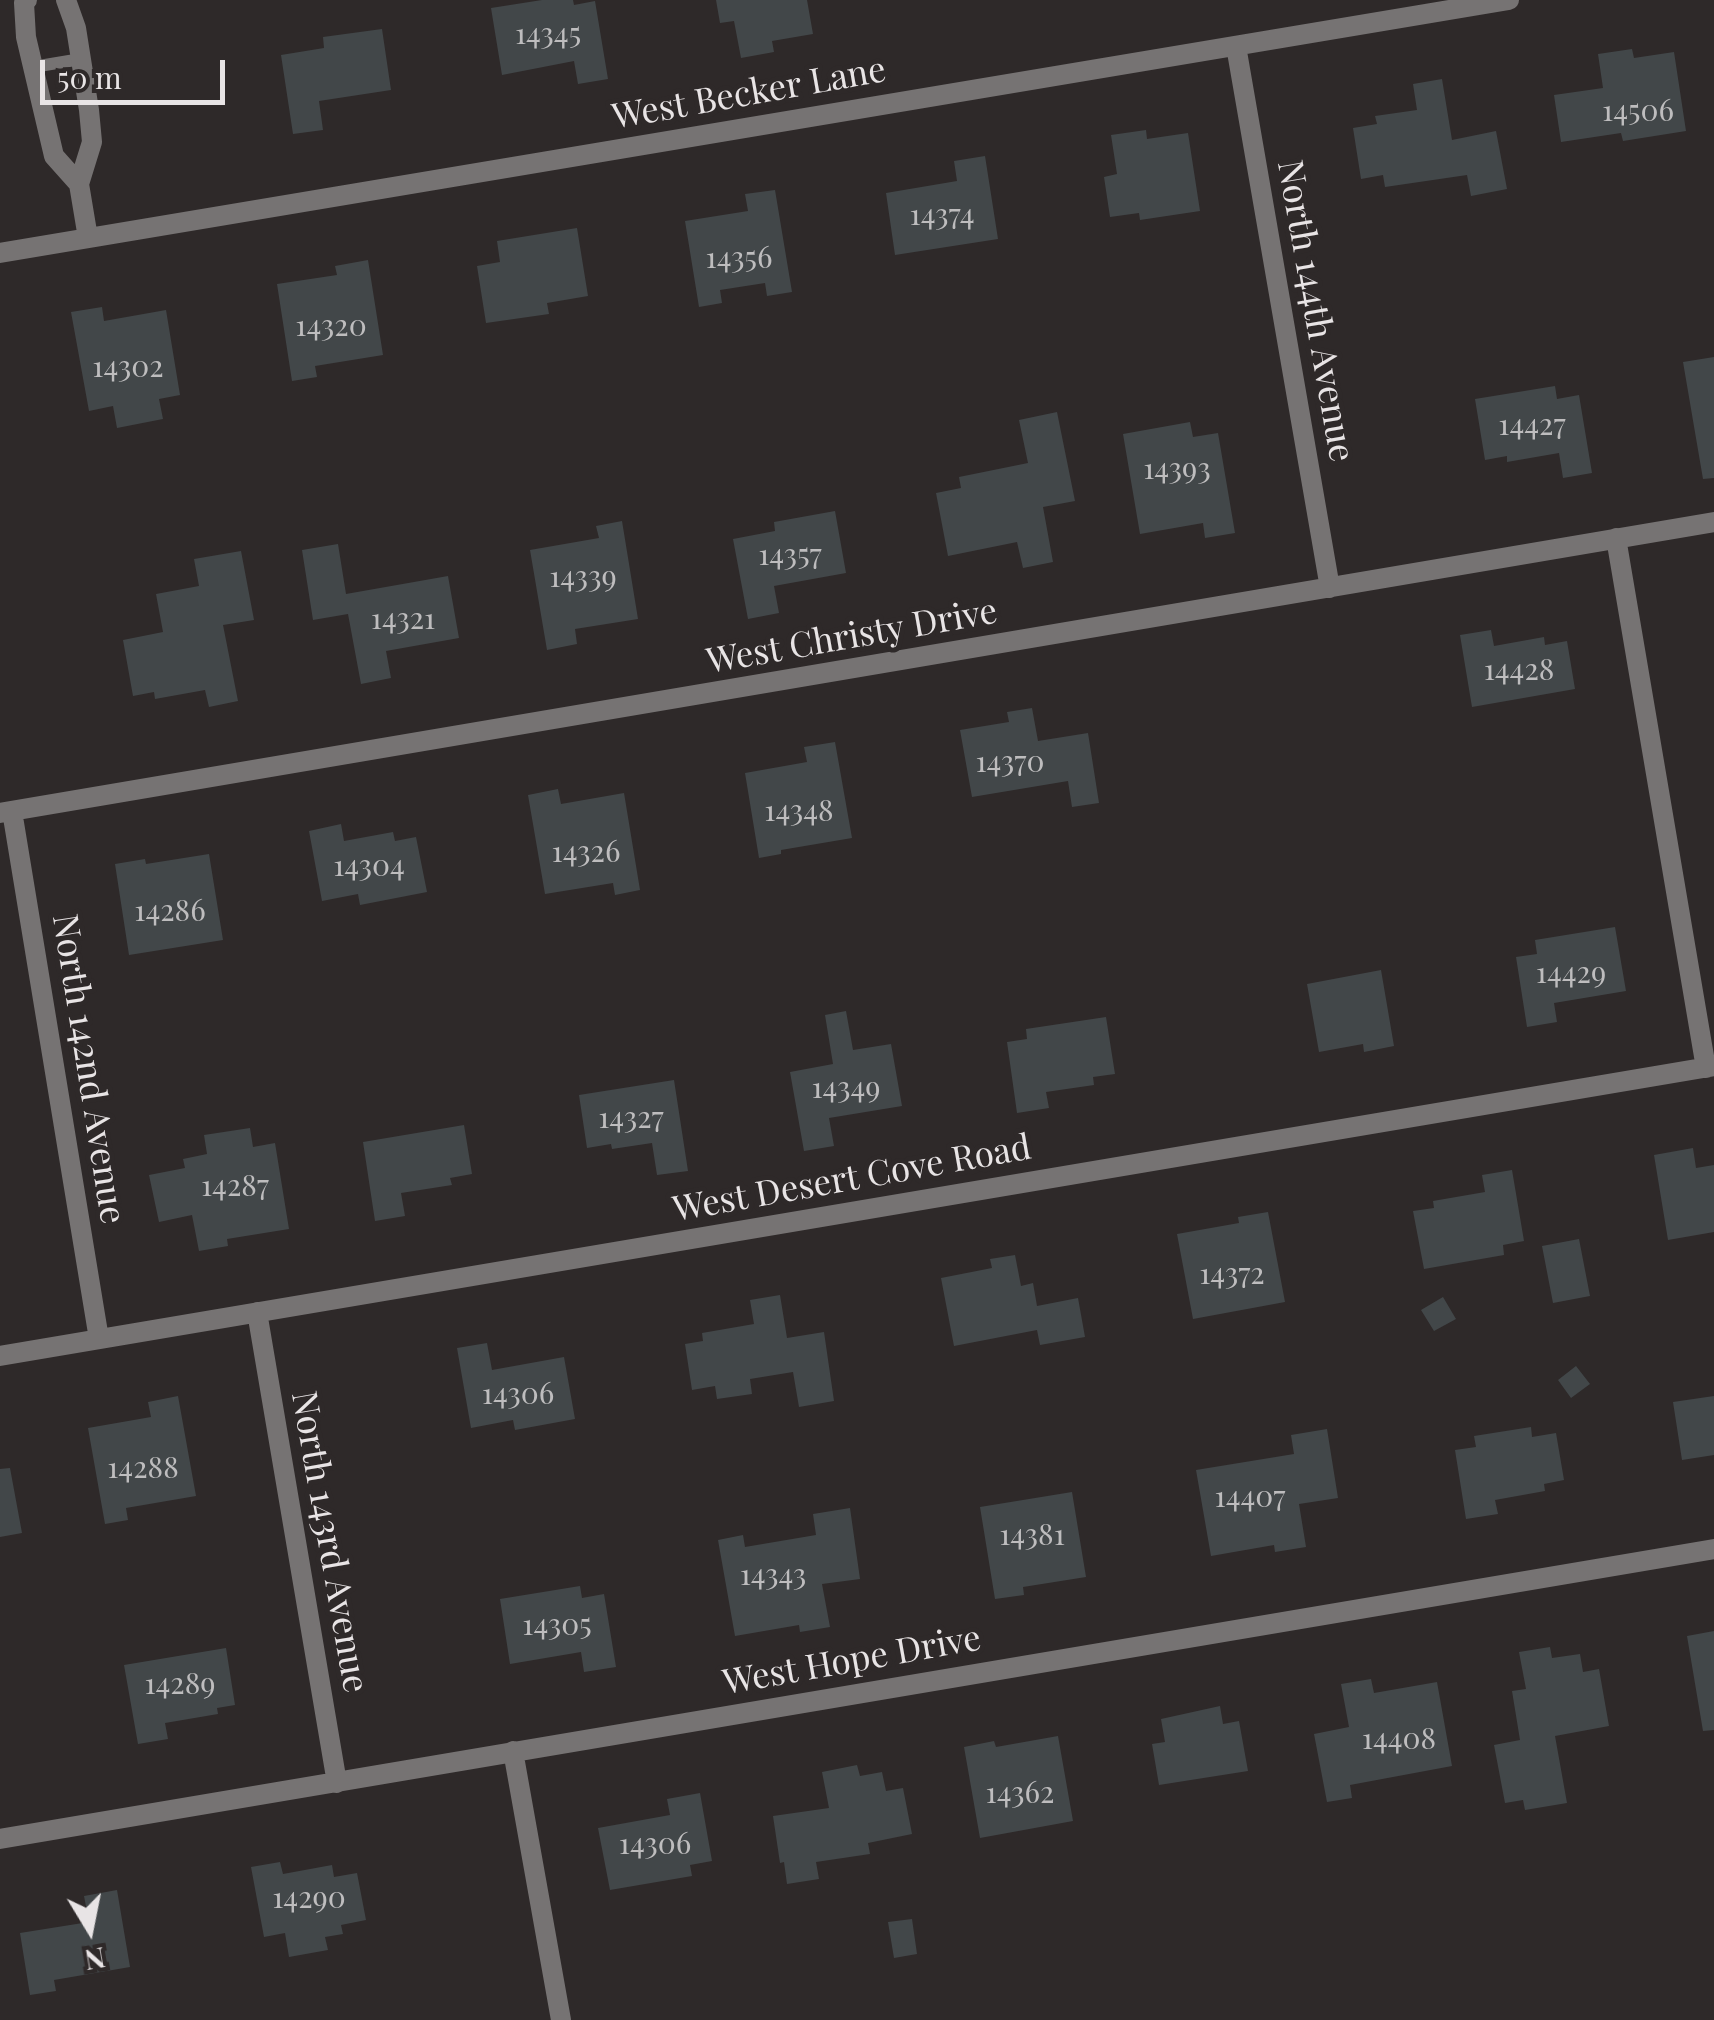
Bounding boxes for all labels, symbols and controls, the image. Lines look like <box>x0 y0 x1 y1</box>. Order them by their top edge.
house number: 14345 <box>515 17 581 53</box>
scale bar <box>45 40 230 102</box>
street label: West Becker Lane <box>609 49 889 139</box>
text: 50 m <box>57 57 122 97</box>
house number: 14506 <box>1602 94 1674 130</box>
street label: North 144th Avenue <box>1268 157 1362 465</box>
house number: 14374 <box>910 198 974 234</box>
house number: 14356 <box>706 241 772 277</box>
house number: 14320 <box>295 309 367 345</box>
house number: 14302 <box>92 350 164 386</box>
house number: 14427 <box>1498 408 1566 444</box>
house number: 14393 <box>1143 452 1211 488</box>
house number: 14357 <box>758 538 822 574</box>
house number: 14339 <box>549 560 617 596</box>
street label: West Christy Drive <box>703 591 1001 683</box>
house number: 14321 <box>371 602 435 638</box>
house number: 14428 <box>1484 653 1554 689</box>
house number: 14370 <box>975 745 1045 781</box>
house number: 14348 <box>764 794 834 830</box>
house number: 14326 <box>552 835 620 871</box>
house number: 14304 <box>333 849 405 885</box>
house number: 14286 <box>134 894 206 930</box>
street label: North 142nd Avenue <box>43 911 133 1227</box>
house number: 14429 <box>1536 956 1606 992</box>
house number: 14349 <box>812 1071 880 1107</box>
house number: 14327 <box>598 1101 664 1137</box>
street label: West Desert Cove Road <box>670 1127 1034 1231</box>
house number: 14287 <box>201 1169 269 1205</box>
house number: 14372 <box>1199 1257 1265 1293</box>
house number: 14306 <box>482 1377 554 1413</box>
street label: North 143rd Avenue <box>282 1388 376 1696</box>
house number: 14288 <box>107 1451 179 1487</box>
house number: 14407 <box>1215 1480 1285 1516</box>
house number: 14381 <box>999 1518 1065 1554</box>
house number: 14343 <box>740 1558 806 1594</box>
house number: 14305 <box>522 1608 592 1644</box>
street label: West Hope Drive <box>720 1618 984 1704</box>
house number: 14289 <box>144 1667 216 1703</box>
house number: 14408 <box>1362 1722 1436 1758</box>
house number: 14362 <box>986 1776 1054 1812</box>
house number: 14306 <box>619 1827 691 1863</box>
north arrow <box>40 1880 140 1980</box>
house number: 14290 <box>272 1881 346 1917</box>
text: N <box>82 1940 108 1980</box>

